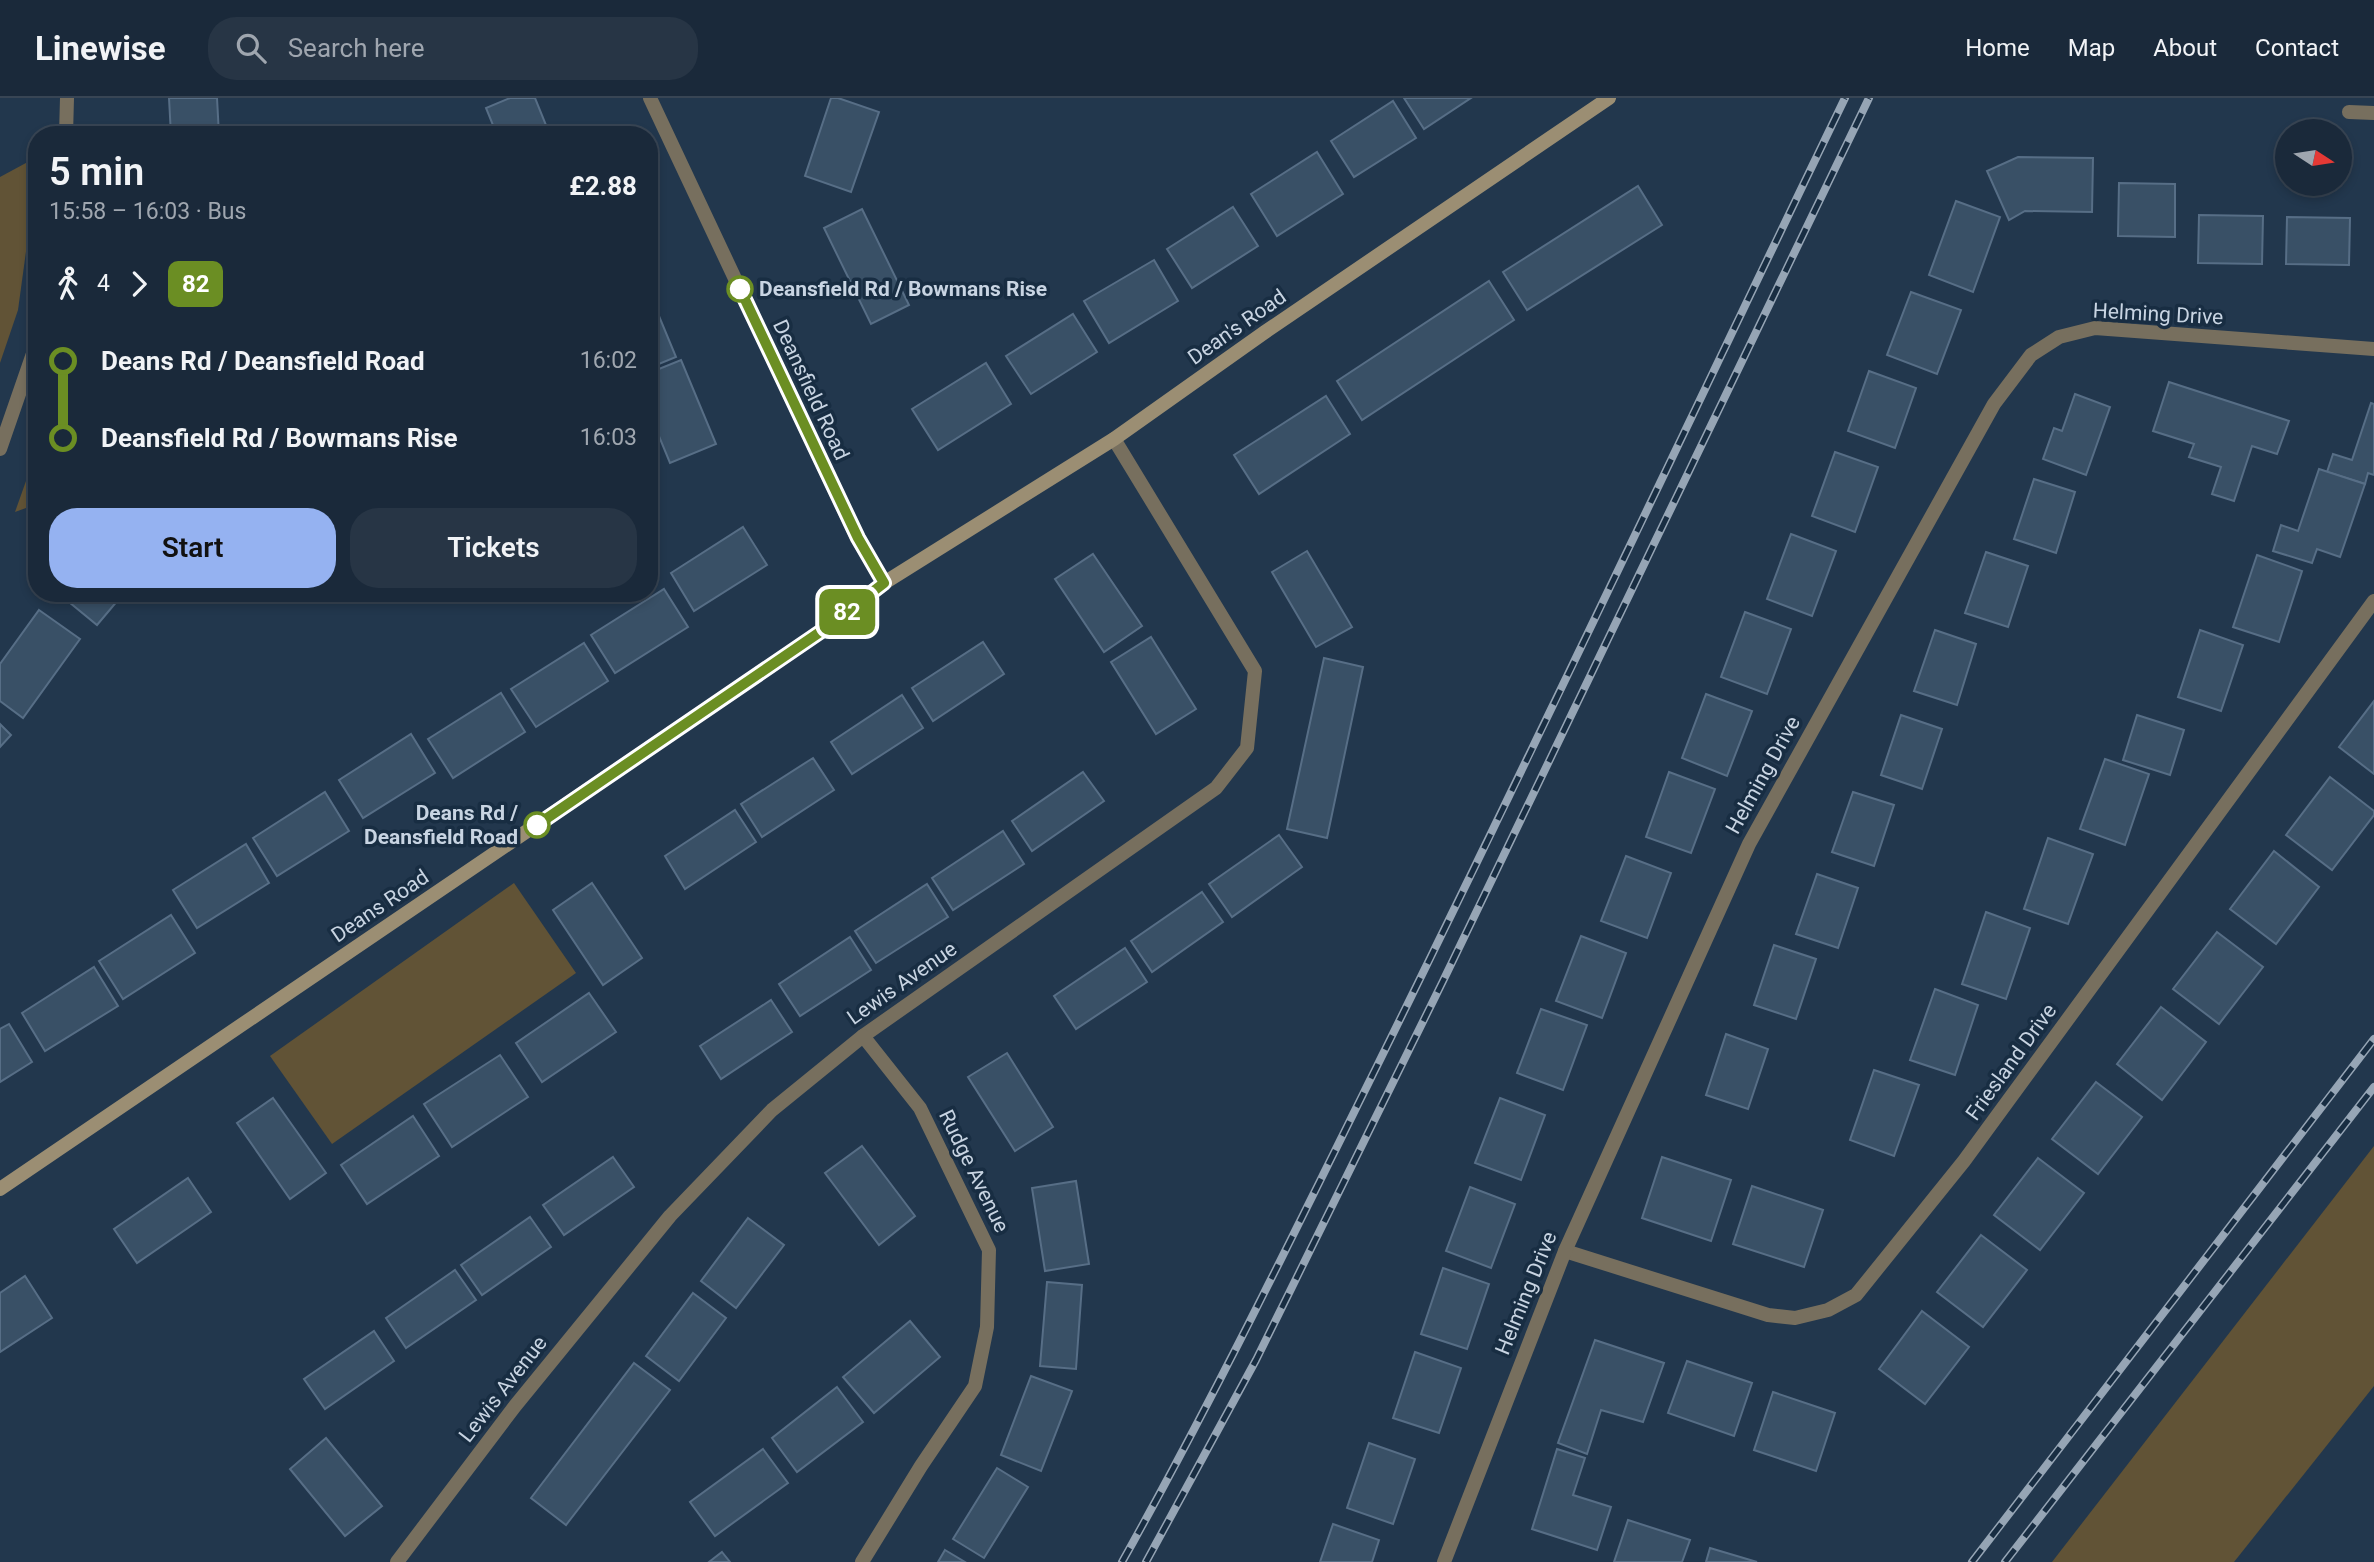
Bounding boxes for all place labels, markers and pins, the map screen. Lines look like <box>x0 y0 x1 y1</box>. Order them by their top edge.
marker: Deansfield Rd / Bowmans Rise <box>727 276 753 302</box>
place label: Deansfield Rd / Bowmans Rise <box>759 277 1047 301</box>
place label: Deans Rd / Deansfield Road <box>364 801 518 849</box>
marker: Deans Rd / Deansfield Road <box>524 812 550 838</box>

